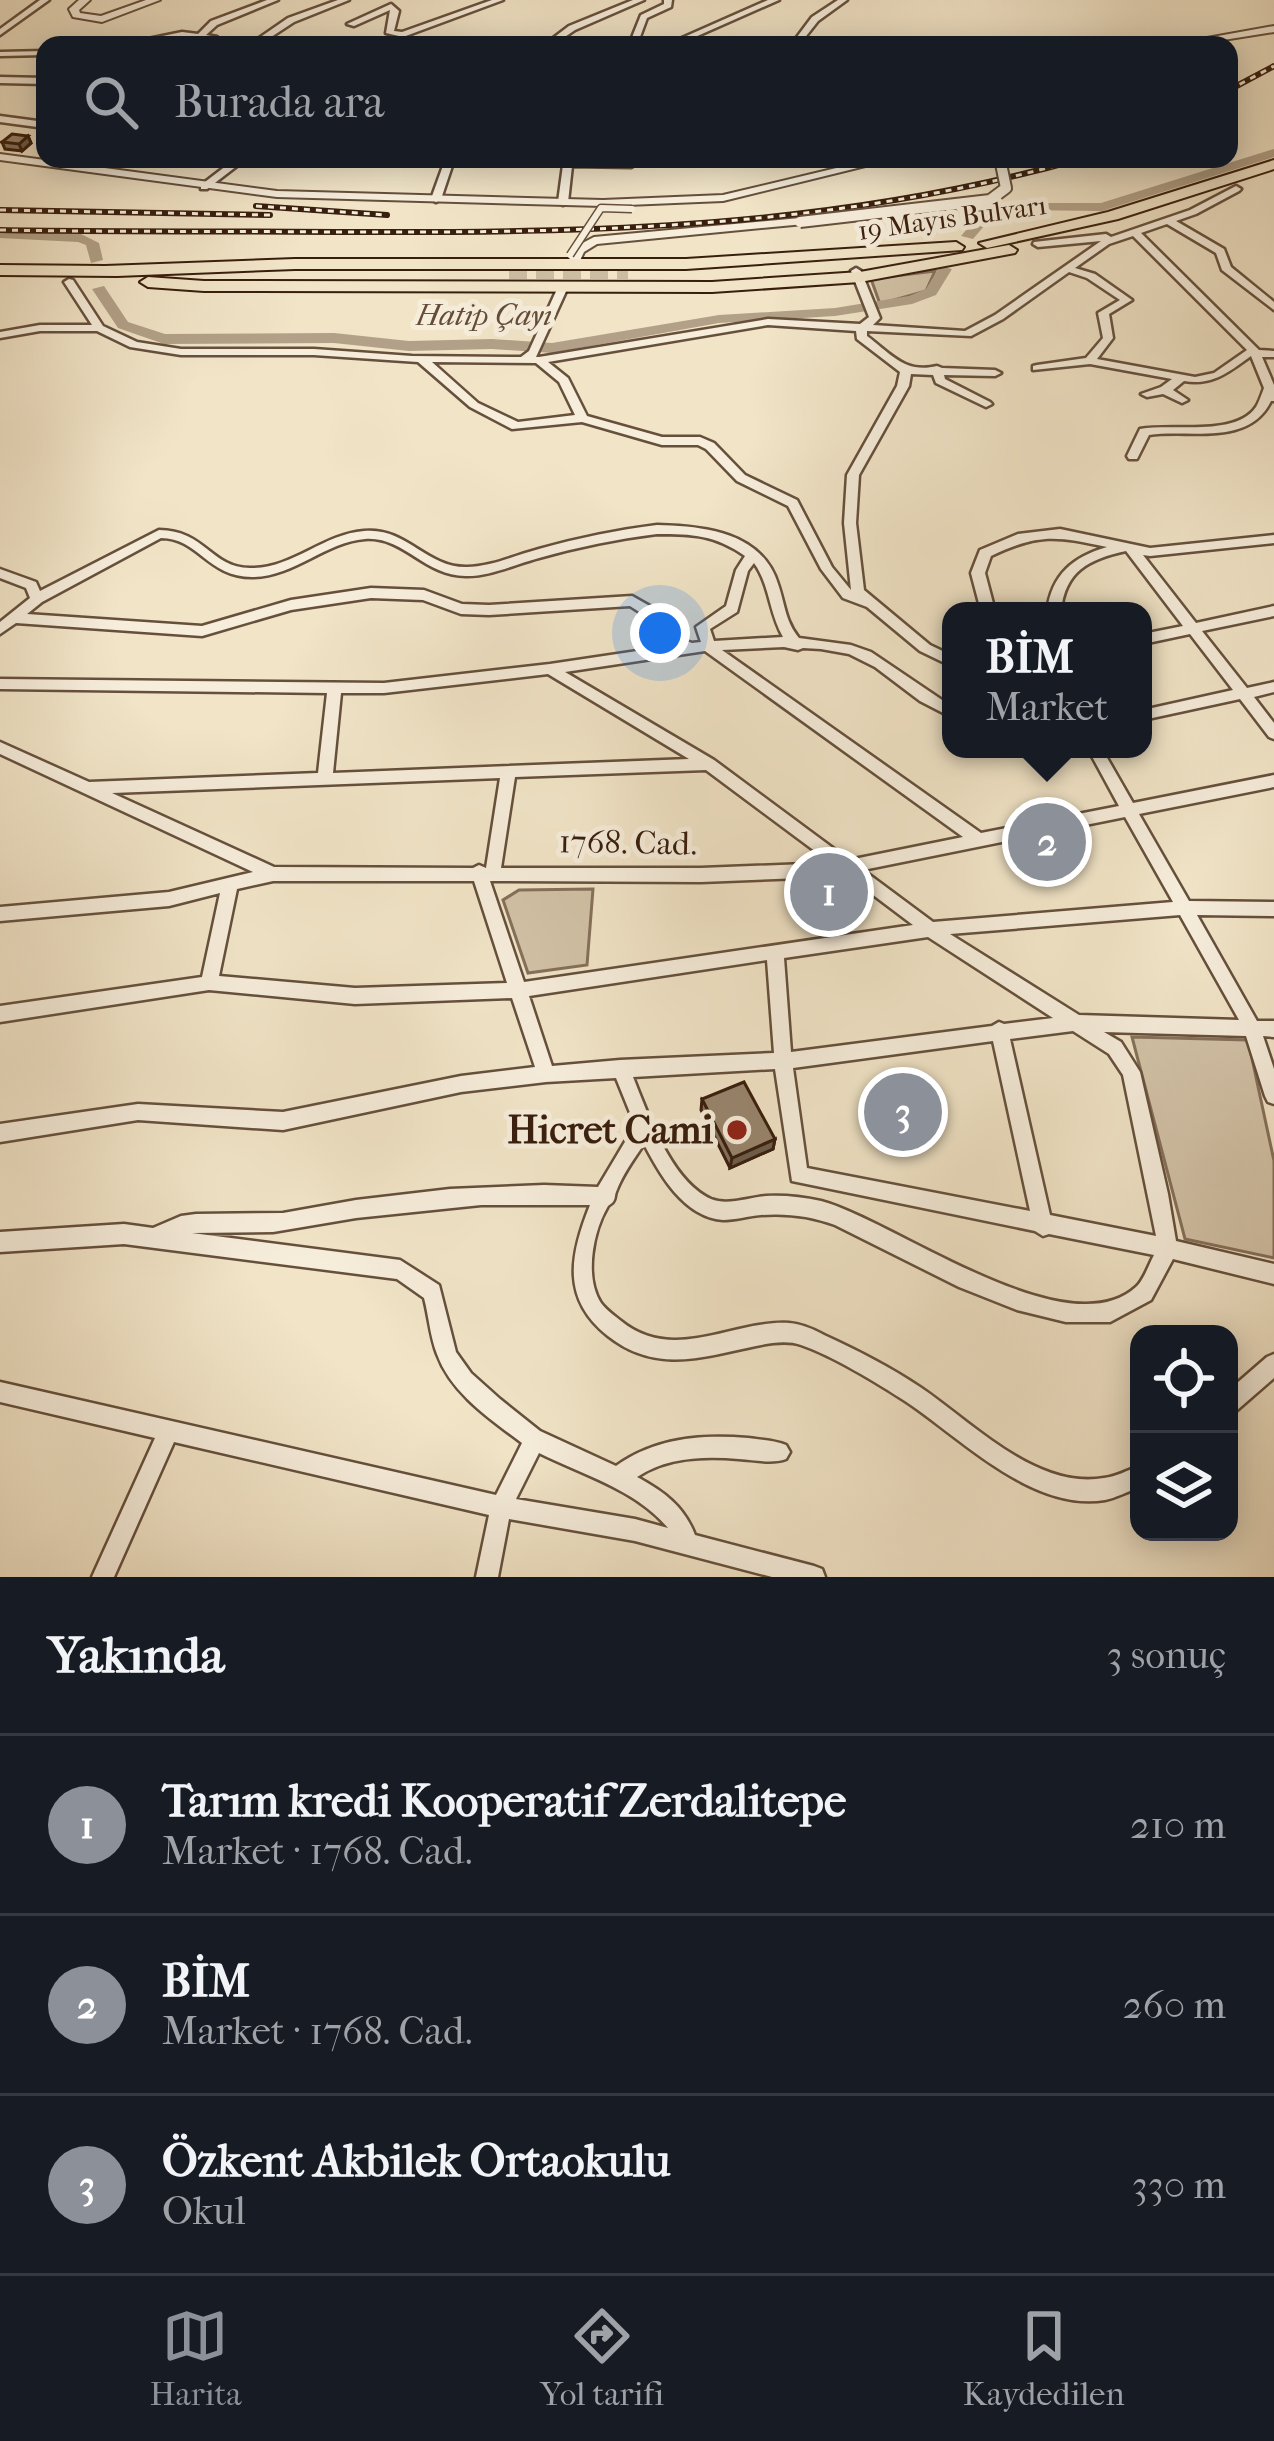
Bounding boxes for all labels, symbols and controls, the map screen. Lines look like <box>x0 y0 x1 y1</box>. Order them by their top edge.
search box <box>36 36 1238 168</box>
icon: search <box>78 69 144 135</box>
text: Burada ara <box>174 76 384 129</box>
street label: 19 Mayıs Bulvarı <box>856 189 1048 247</box>
water label: Hatip Çayı <box>415 298 552 333</box>
popup <box>942 602 1152 758</box>
your location <box>630 603 690 663</box>
text: BİM <box>986 631 1074 684</box>
text: Market <box>986 684 1108 730</box>
pin: 2 <box>1008 797 1086 887</box>
street label: 1768. Cad. <box>559 822 697 864</box>
pin: 1 <box>790 847 868 937</box>
pin: 3 <box>864 1067 942 1157</box>
place label: Hicret Cami <box>507 1107 713 1153</box>
marker: Hicret Cami <box>724 1117 750 1143</box>
map controls <box>1130 1325 1238 1541</box>
button: locate <box>1130 1325 1238 1433</box>
button: layers <box>1130 1433 1238 1541</box>
text: Yakında <box>48 1625 224 1685</box>
text: 3 sonuç <box>1106 1632 1226 1678</box>
text: Tarım kredi Kooperatif Zerdalitepe <box>162 1775 846 1828</box>
text: 1 <box>80 1802 94 1848</box>
text: 210 m <box>1130 1802 1226 1848</box>
text: Market · 1768. Cad. <box>162 1828 473 1874</box>
text: BİM <box>162 1955 250 2008</box>
text: 2 <box>77 1982 97 2028</box>
text: 260 m <box>1123 1982 1226 2028</box>
text: Market · 1768. Cad. <box>162 2008 473 2054</box>
text: Özkent Akbilek Ortaokulu <box>162 2135 671 2188</box>
text: 3 <box>79 2162 95 2208</box>
text: 330 m <box>1132 2162 1226 2208</box>
text: Okul <box>162 2188 246 2234</box>
tab: Harita <box>149 2303 242 2414</box>
tab: Yol tarifi <box>540 2303 664 2414</box>
tab: Kaydedilen <box>963 2303 1125 2414</box>

